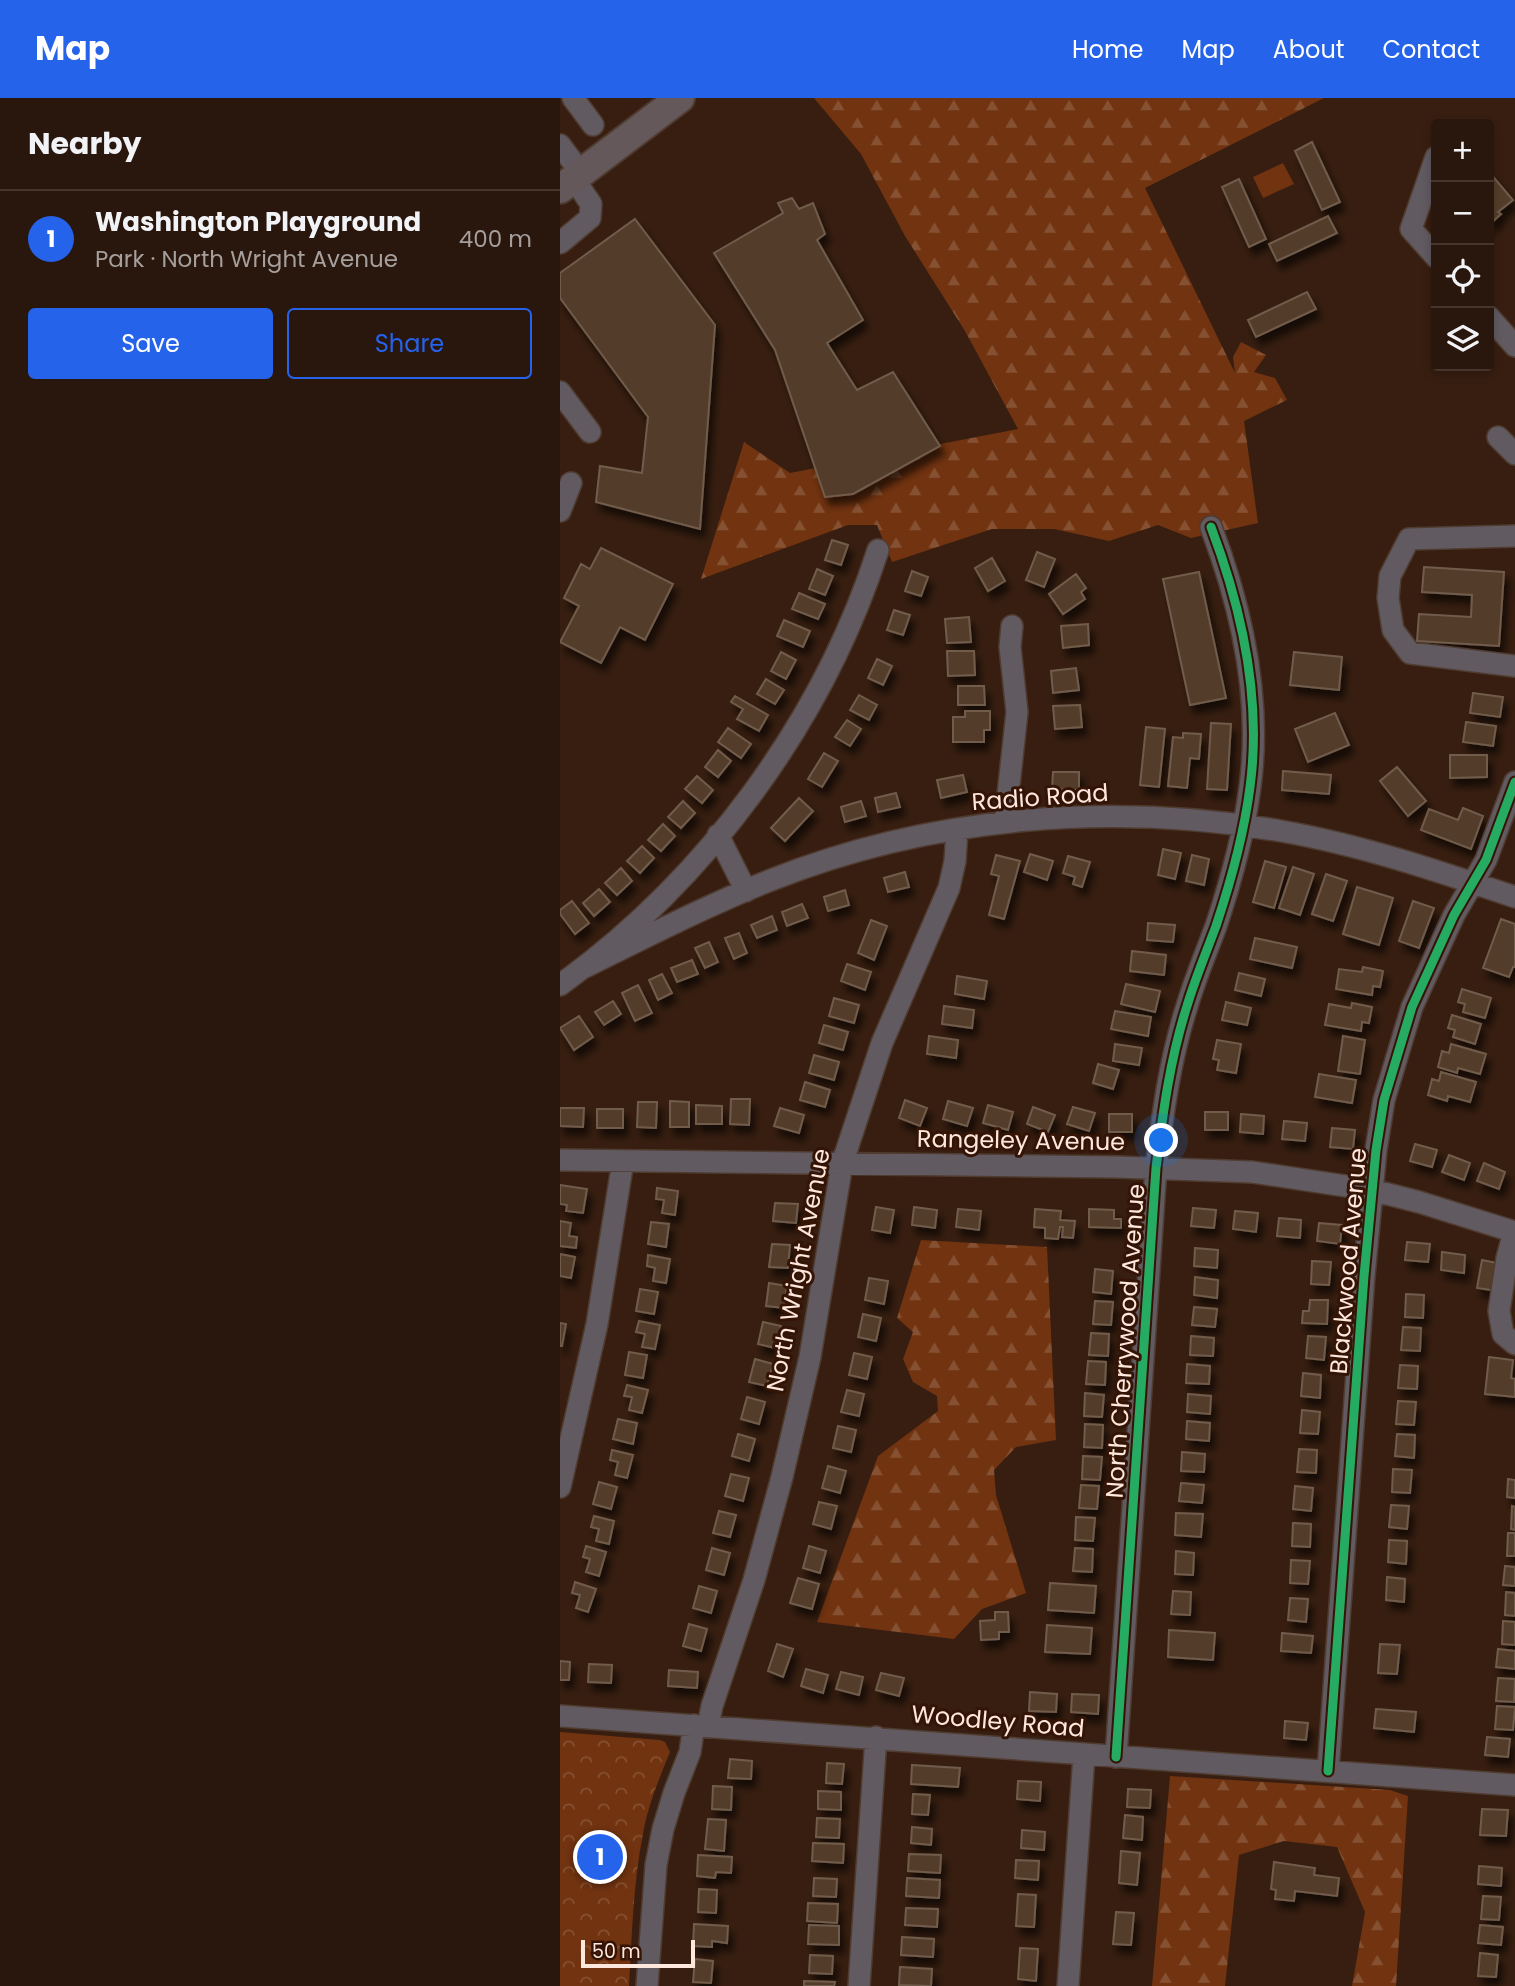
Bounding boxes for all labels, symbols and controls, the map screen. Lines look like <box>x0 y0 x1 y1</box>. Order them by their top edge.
text: Map <box>35 25 110 72</box>
text: Home <box>1072 33 1144 66</box>
text: Map <box>1182 33 1235 66</box>
text: About <box>1273 33 1344 66</box>
text: Contact <box>1382 33 1480 66</box>
map controls <box>1431 119 1494 371</box>
button: + <box>1431 119 1494 182</box>
text: Nearby <box>28 122 142 165</box>
button: − <box>1431 182 1494 245</box>
text: Washington Playground <box>95 204 421 240</box>
text: 1 <box>47 223 55 255</box>
text: 400 m <box>459 223 532 255</box>
text: Park · North Wright Avenue <box>95 243 398 275</box>
button: locate <box>1431 245 1494 308</box>
button: Save <box>28 308 273 379</box>
button: Share <box>287 308 532 379</box>
button: layers <box>1431 308 1494 371</box>
street label: Radio Road <box>970 776 1110 818</box>
street label: Rangeley Avenue <box>917 1122 1125 1158</box>
your location <box>1144 1123 1178 1157</box>
street label: North Wright Avenue <box>758 1146 838 1394</box>
street label: Blackwood Avenue <box>1322 1147 1374 1375</box>
street label: North Cherrywood Avenue <box>1098 1183 1152 1499</box>
street label: Woodley Road <box>910 1697 1086 1745</box>
pin: 1 <box>577 1831 623 1883</box>
scale bar <box>581 1937 695 1969</box>
text: 50 m <box>592 1938 641 1965</box>

